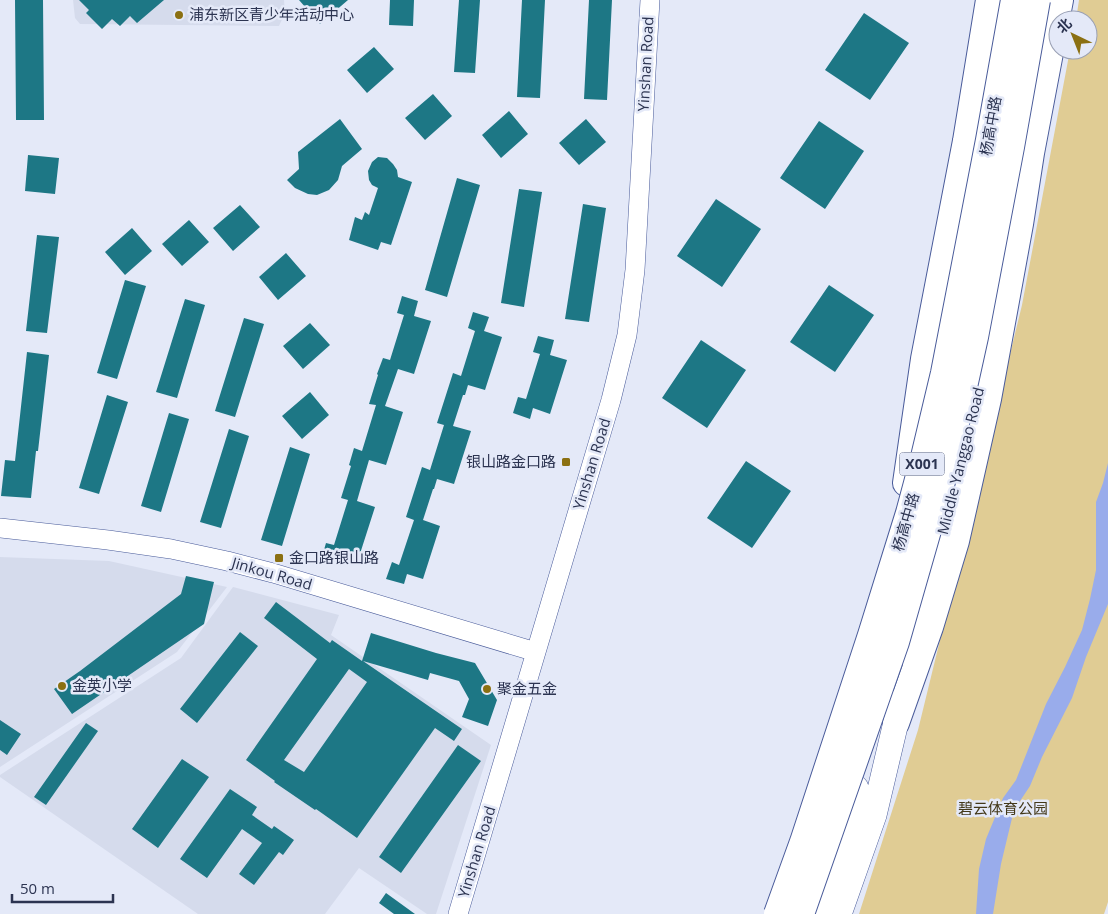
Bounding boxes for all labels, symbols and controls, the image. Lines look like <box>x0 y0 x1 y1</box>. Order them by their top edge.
place label: 浦东新区青少年活动中心 <box>189 4 354 24</box>
marker: 浦东新区青少年活动中心 <box>173 9 185 21</box>
north arrow <box>1048 10 1098 60</box>
text: 北 <box>1052 13 1075 37</box>
street label: Yinshan Road <box>633 16 657 112</box>
street label: 杨高中路 <box>975 95 1005 157</box>
street label: Middle Yanggao Road <box>932 385 988 536</box>
street label: Yinshan Road <box>568 415 614 512</box>
place label: 银山路金口路 <box>466 451 556 471</box>
road number: X001 <box>900 452 944 476</box>
marker: 银山路金口路 <box>560 456 572 468</box>
street label: 杨高中路 <box>887 490 923 553</box>
place label: 金口路银山路 <box>289 547 379 567</box>
street label: Jinkou Road <box>228 551 315 594</box>
marker: 金口路银山路 <box>273 552 285 564</box>
place label: 金英小学 <box>72 675 132 695</box>
place label: 聚金五金 <box>497 678 557 698</box>
marker: 金英小学 <box>56 680 68 692</box>
marker: 聚金五金 <box>481 683 493 695</box>
park label: 碧云体育公园 <box>958 798 1048 818</box>
street label: Yinshan Road <box>453 803 499 900</box>
scale bar <box>12 872 114 904</box>
text: 50 m <box>20 878 55 898</box>

